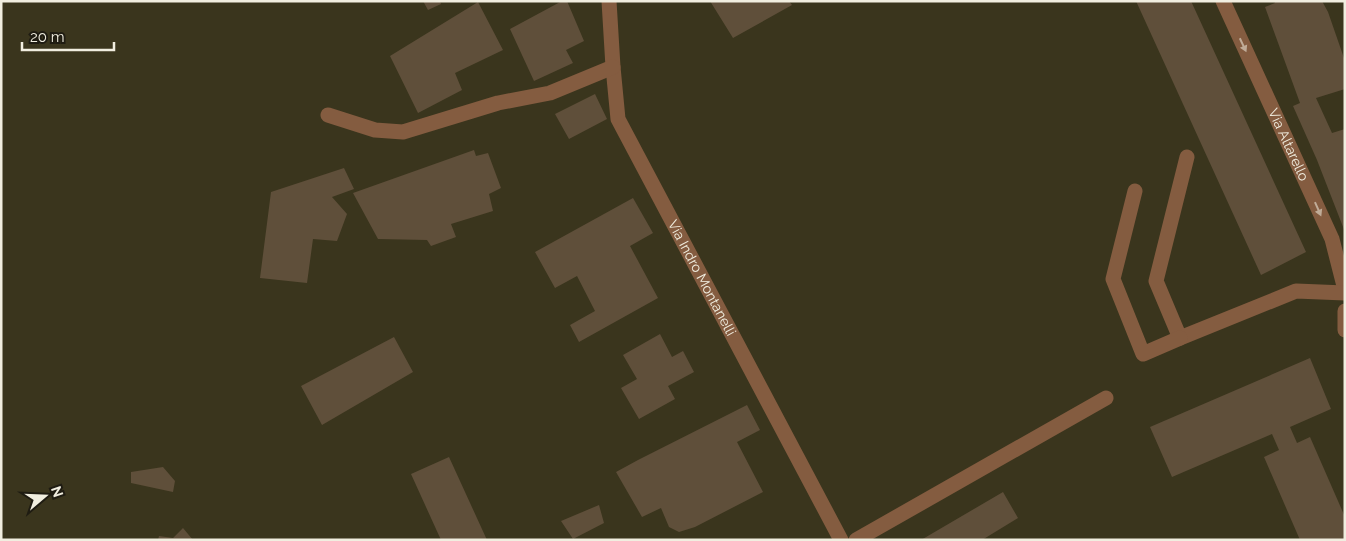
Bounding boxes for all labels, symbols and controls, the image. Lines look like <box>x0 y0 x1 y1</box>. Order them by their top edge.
scale bar <box>22 20 115 52</box>
text: 20 m <box>30 28 65 46</box>
one-way arrow <box>1239 38 1247 53</box>
street label: Via Altarello <box>1265 106 1312 183</box>
one-way arrow <box>1315 202 1323 216</box>
street label: Via Indro Montanelli <box>665 217 739 338</box>
north arrow <box>20 471 70 521</box>
text: N <box>48 484 67 499</box>

